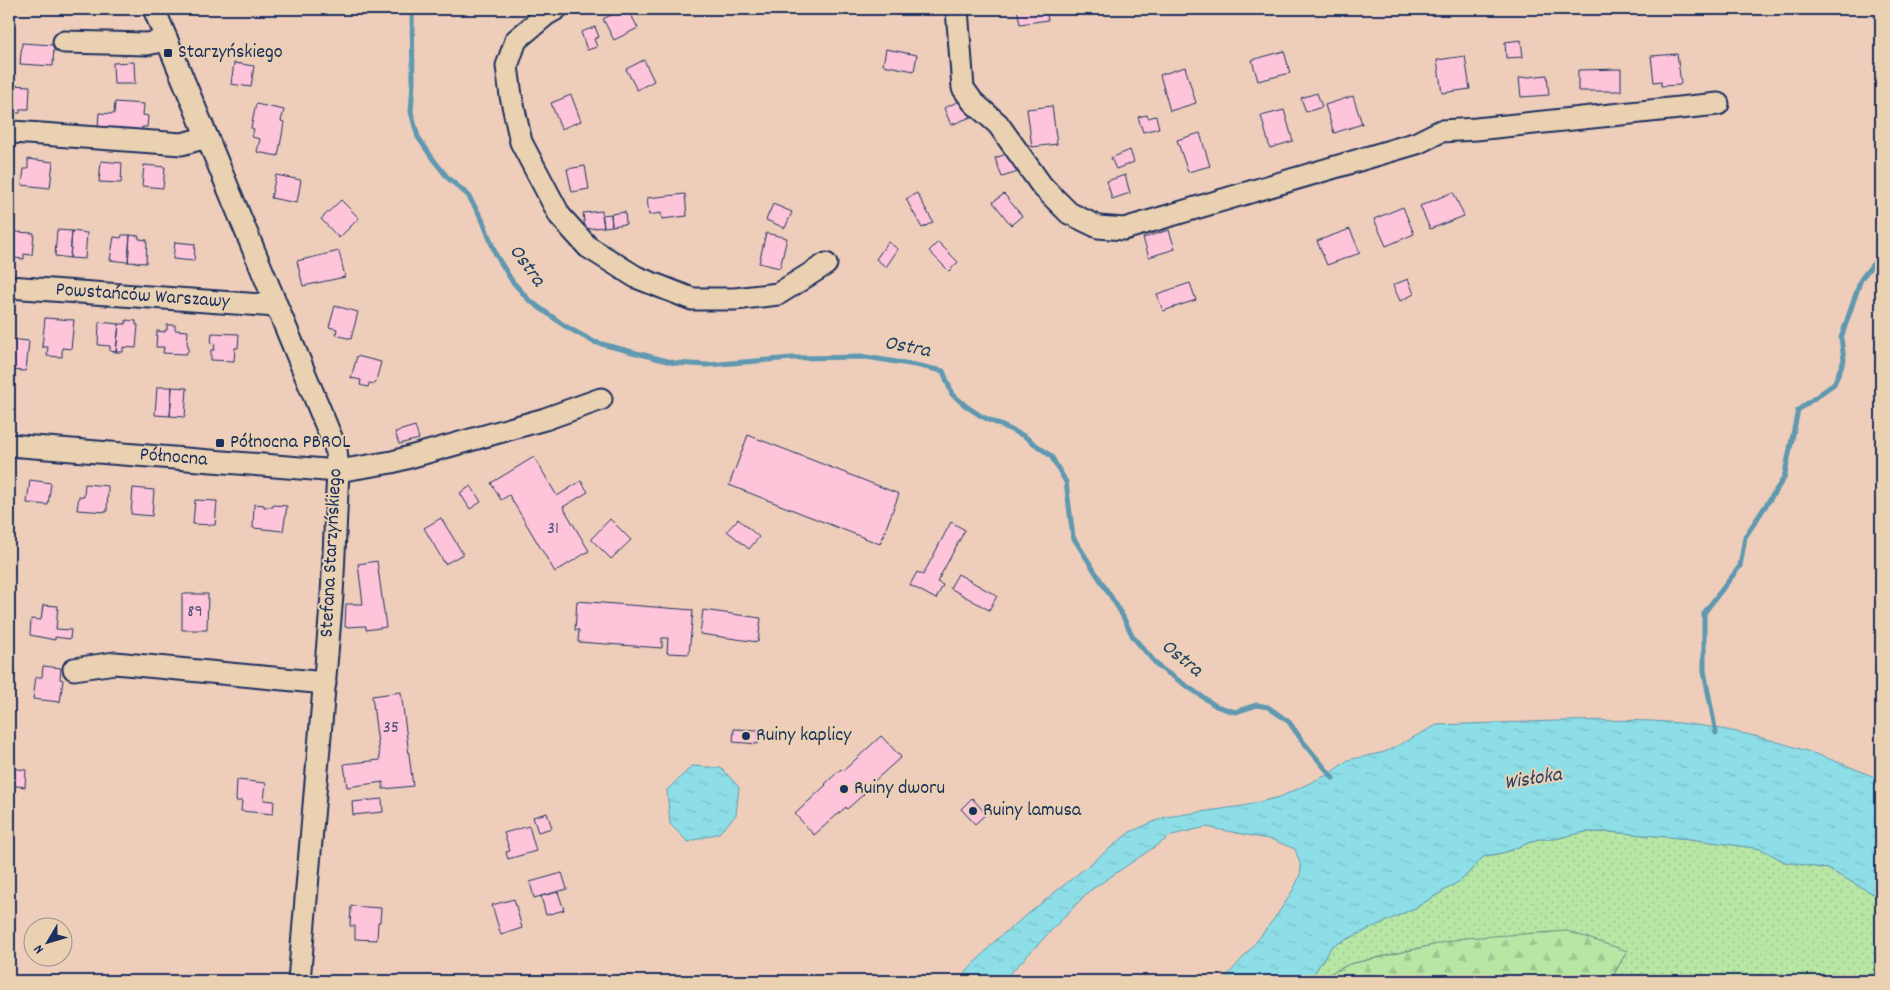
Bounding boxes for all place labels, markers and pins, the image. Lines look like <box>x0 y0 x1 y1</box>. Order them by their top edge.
place label: Starzyńskiego <box>178 39 283 67</box>
marker: Starzyńskiego <box>162 47 174 59</box>
place label: Północna PBROL <box>230 429 350 457</box>
marker: Północna PBROL <box>214 437 226 449</box>
place label: Ruiny kaplicy <box>756 722 852 750</box>
marker: Ruiny kaplicy <box>740 730 752 742</box>
place label: Ruiny dworu <box>854 775 945 803</box>
marker: Ruiny dworu <box>838 783 850 795</box>
place label: Ruiny lamusa <box>983 797 1082 825</box>
marker: Ruiny lamusa <box>967 805 979 817</box>

